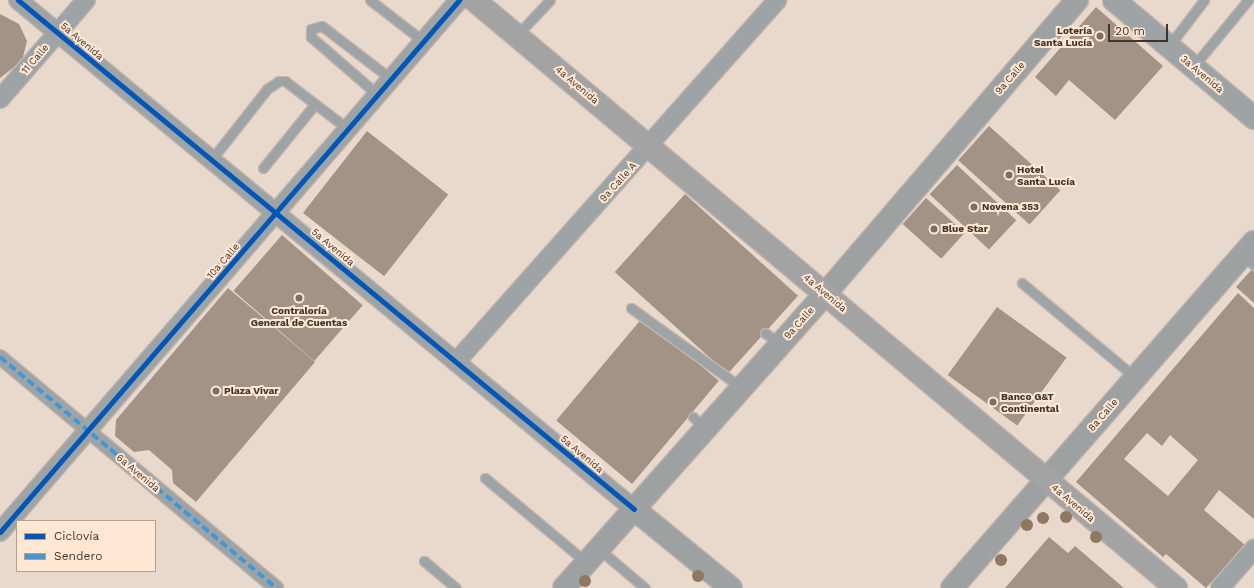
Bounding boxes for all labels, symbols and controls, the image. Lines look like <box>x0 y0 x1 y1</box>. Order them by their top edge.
scale bar <box>1110 16 1170 42</box>
street label: 5a Avenida <box>58 19 106 63</box>
place label: Lotería Santa Lucía <box>1034 24 1092 48</box>
text: 20 m <box>1115 24 1145 38</box>
marker: Lotería Santa Lucía <box>1095 31 1105 41</box>
street label: 11 Calle <box>19 42 51 76</box>
street label: 3a Avenida <box>1178 52 1226 96</box>
street label: 9a Calle <box>992 59 1028 97</box>
street label: 4a Avenida <box>553 63 601 107</box>
street label: 9a Calle A <box>597 160 639 204</box>
place label: Hotel Santa Lucía <box>1017 163 1075 186</box>
marker: Hotel Santa Lucía <box>1004 170 1014 180</box>
place label: Novena 353 <box>982 201 1039 213</box>
marker: Novena 353 <box>969 202 979 212</box>
place label: Blue Star <box>942 223 988 235</box>
marker: Blue Star <box>929 224 939 234</box>
street label: 5a Avenida <box>309 225 357 269</box>
street label: 10a Calle <box>204 241 242 281</box>
street label: 4a Avenida <box>801 271 849 315</box>
marker: Contraloría General de Cuentas <box>294 293 304 303</box>
place label: Contraloría General de Cuentas <box>251 304 347 328</box>
street label: 9a Calle <box>781 304 817 342</box>
place label: Plaza Vivar <box>224 385 279 397</box>
marker: Plaza Vivar <box>211 386 221 396</box>
place label: Banco G&T Continental <box>1001 390 1059 414</box>
street label: 8a Calle <box>1085 396 1121 434</box>
marker: Banco G&T Continental <box>988 397 998 407</box>
street label: 5a Avenida <box>558 432 606 476</box>
street label: 6a Avenida <box>114 451 162 495</box>
street label: 4a Avenida <box>1049 481 1097 525</box>
legend <box>16 520 156 572</box>
text: Ciclovía <box>54 529 99 543</box>
text: Sendero <box>54 549 102 563</box>

